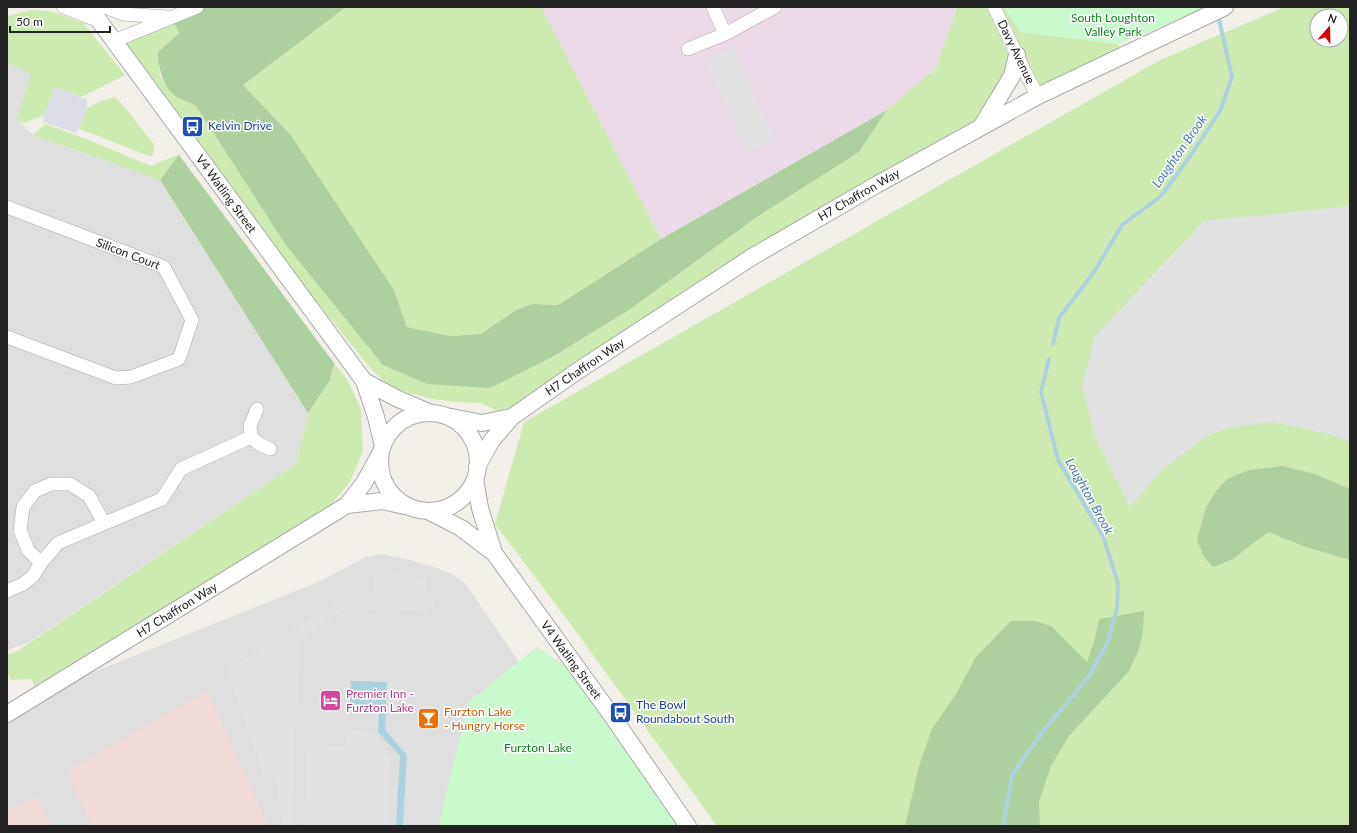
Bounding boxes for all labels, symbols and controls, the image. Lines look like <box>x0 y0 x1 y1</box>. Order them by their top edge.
scale bar <box>10 8 110 34</box>
north arrow <box>1309 8 1349 48</box>
park label: South Loughton Valley Park <box>1071 10 1155 39</box>
text: N <box>1326 11 1339 26</box>
text: 50 m <box>16 14 43 29</box>
street label: Davy Avenue <box>995 17 1038 86</box>
water label: Loughton Brook <box>1148 111 1210 190</box>
bus stop icon: Kelvin Drive <box>180 113 206 139</box>
place label: Kelvin Drive <box>208 118 272 133</box>
street label: V4 Watling Street <box>193 152 260 236</box>
street label: H7 Chaffron Way <box>815 165 903 224</box>
street label: Silicon Court <box>94 234 163 273</box>
street label: H7 Chaffron Way <box>542 334 628 399</box>
water label: Loughton Brook <box>1062 455 1118 538</box>
street label: H7 Chaffron Way <box>134 578 220 640</box>
street label: V4 Watling Street <box>538 618 605 702</box>
place label: Premier Inn - Furzton Lake <box>346 686 414 715</box>
hotel icon: Premier Inn - Furzton Lake <box>317 688 343 714</box>
place label: The Bowl Roundabout South <box>636 697 735 726</box>
bus stop icon: The Bowl Roundabout South <box>607 699 633 725</box>
place label: Furzton Lake - Hungry Horse <box>444 704 525 733</box>
bar icon: Furzton Lake - Hungry Horse <box>415 706 441 732</box>
park label: Furzton Lake <box>504 740 572 755</box>

